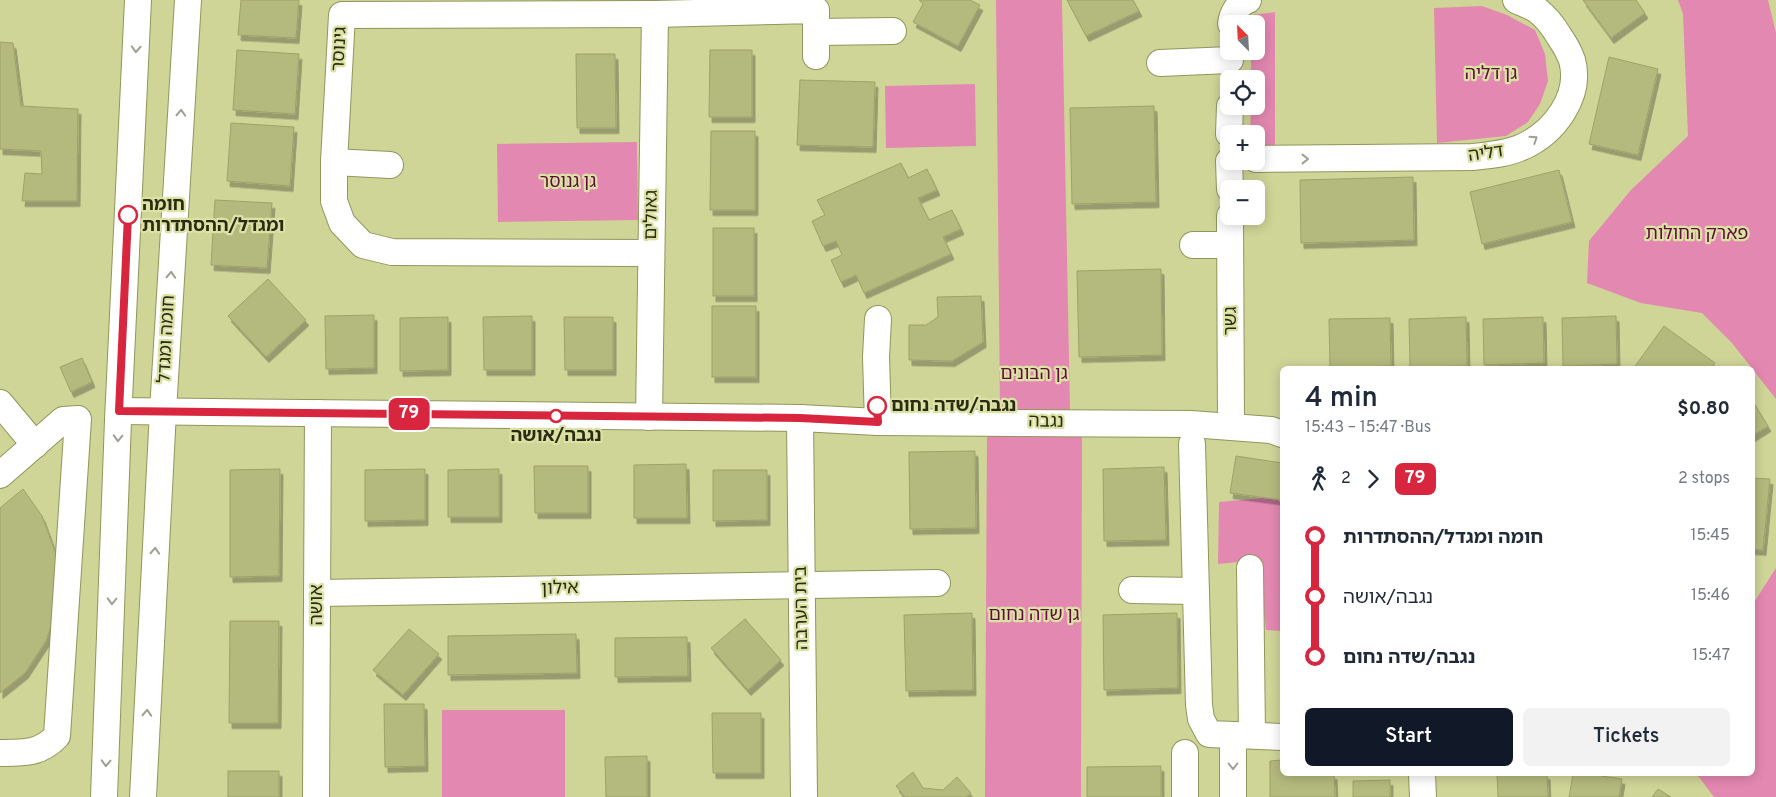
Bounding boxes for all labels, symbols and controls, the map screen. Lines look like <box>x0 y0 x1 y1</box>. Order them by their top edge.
north arrow <box>1220 15 1265 60</box>
map controls <box>1220 15 1265 225</box>
street label: גינוסר <box>327 26 353 72</box>
one-way arrow <box>131 45 141 53</box>
park label: גן דליה <box>1465 63 1517 86</box>
button: locate <box>1220 70 1265 115</box>
one-way arrow <box>175 109 186 117</box>
button: + <box>1220 125 1265 170</box>
one-way arrow <box>1528 136 1538 145</box>
street label: דליה <box>1467 140 1505 168</box>
one-way arrow <box>1301 153 1309 164</box>
park label: גן גנוסר <box>540 171 597 194</box>
button: − <box>1220 180 1265 225</box>
street label: גאולים <box>640 190 664 240</box>
place label: חומה ומגדל/ההסתדרות <box>142 194 284 238</box>
marker: חומה ומגדל/ההסתדרות <box>118 205 138 225</box>
park label: פארק החולות <box>1646 223 1748 246</box>
one-way arrow <box>165 271 176 279</box>
street label: חומה ומגדל <box>153 294 181 384</box>
street label: גשר <box>1220 306 1243 336</box>
park label: גן הבונים <box>1000 363 1068 386</box>
text: 4 min <box>1305 381 1378 417</box>
place label: נגבה/שדה נחום <box>891 395 1016 418</box>
marker: נגבה/שדה נחום <box>867 396 887 416</box>
text: $0.80 <box>1677 397 1730 421</box>
line badge: 79 <box>386 398 432 430</box>
text: 79 <box>399 402 419 425</box>
marker: נגבה/אושה <box>549 409 563 423</box>
street label: נגבה <box>1028 410 1064 434</box>
text: 15:43 – 15:47 · Bus <box>1305 418 1431 438</box>
place label: נגבה/אושה <box>510 425 602 448</box>
one-way arrow <box>112 435 123 443</box>
icon: walk <box>1305 465 1333 493</box>
icon: forward <box>1359 465 1387 493</box>
text: 79 <box>1405 467 1426 490</box>
text: 2 <box>1341 469 1351 489</box>
text: 2 stops <box>1678 469 1730 489</box>
text: חומה ומגדל/ההסתדרות <box>1343 526 1543 550</box>
text: 15:45 <box>1691 526 1730 546</box>
one-way arrow <box>150 547 161 555</box>
street label: בית הערבה <box>790 566 814 650</box>
street label: אילון <box>541 577 579 601</box>
street label: אושה <box>306 584 329 626</box>
text: נגבה/אושה <box>1343 586 1433 610</box>
text: 15:46 <box>1691 586 1730 606</box>
one-way arrow <box>106 597 117 605</box>
park label: גן שדה נחום <box>988 604 1080 627</box>
text: נגבה/שדה נחום <box>1343 646 1475 670</box>
text: 15:47 <box>1692 646 1730 666</box>
button: Start <box>1305 708 1513 766</box>
button: Tickets <box>1523 708 1730 766</box>
one-way arrow <box>141 709 152 717</box>
one-way arrow <box>100 759 111 767</box>
one-way arrow <box>1228 762 1238 770</box>

